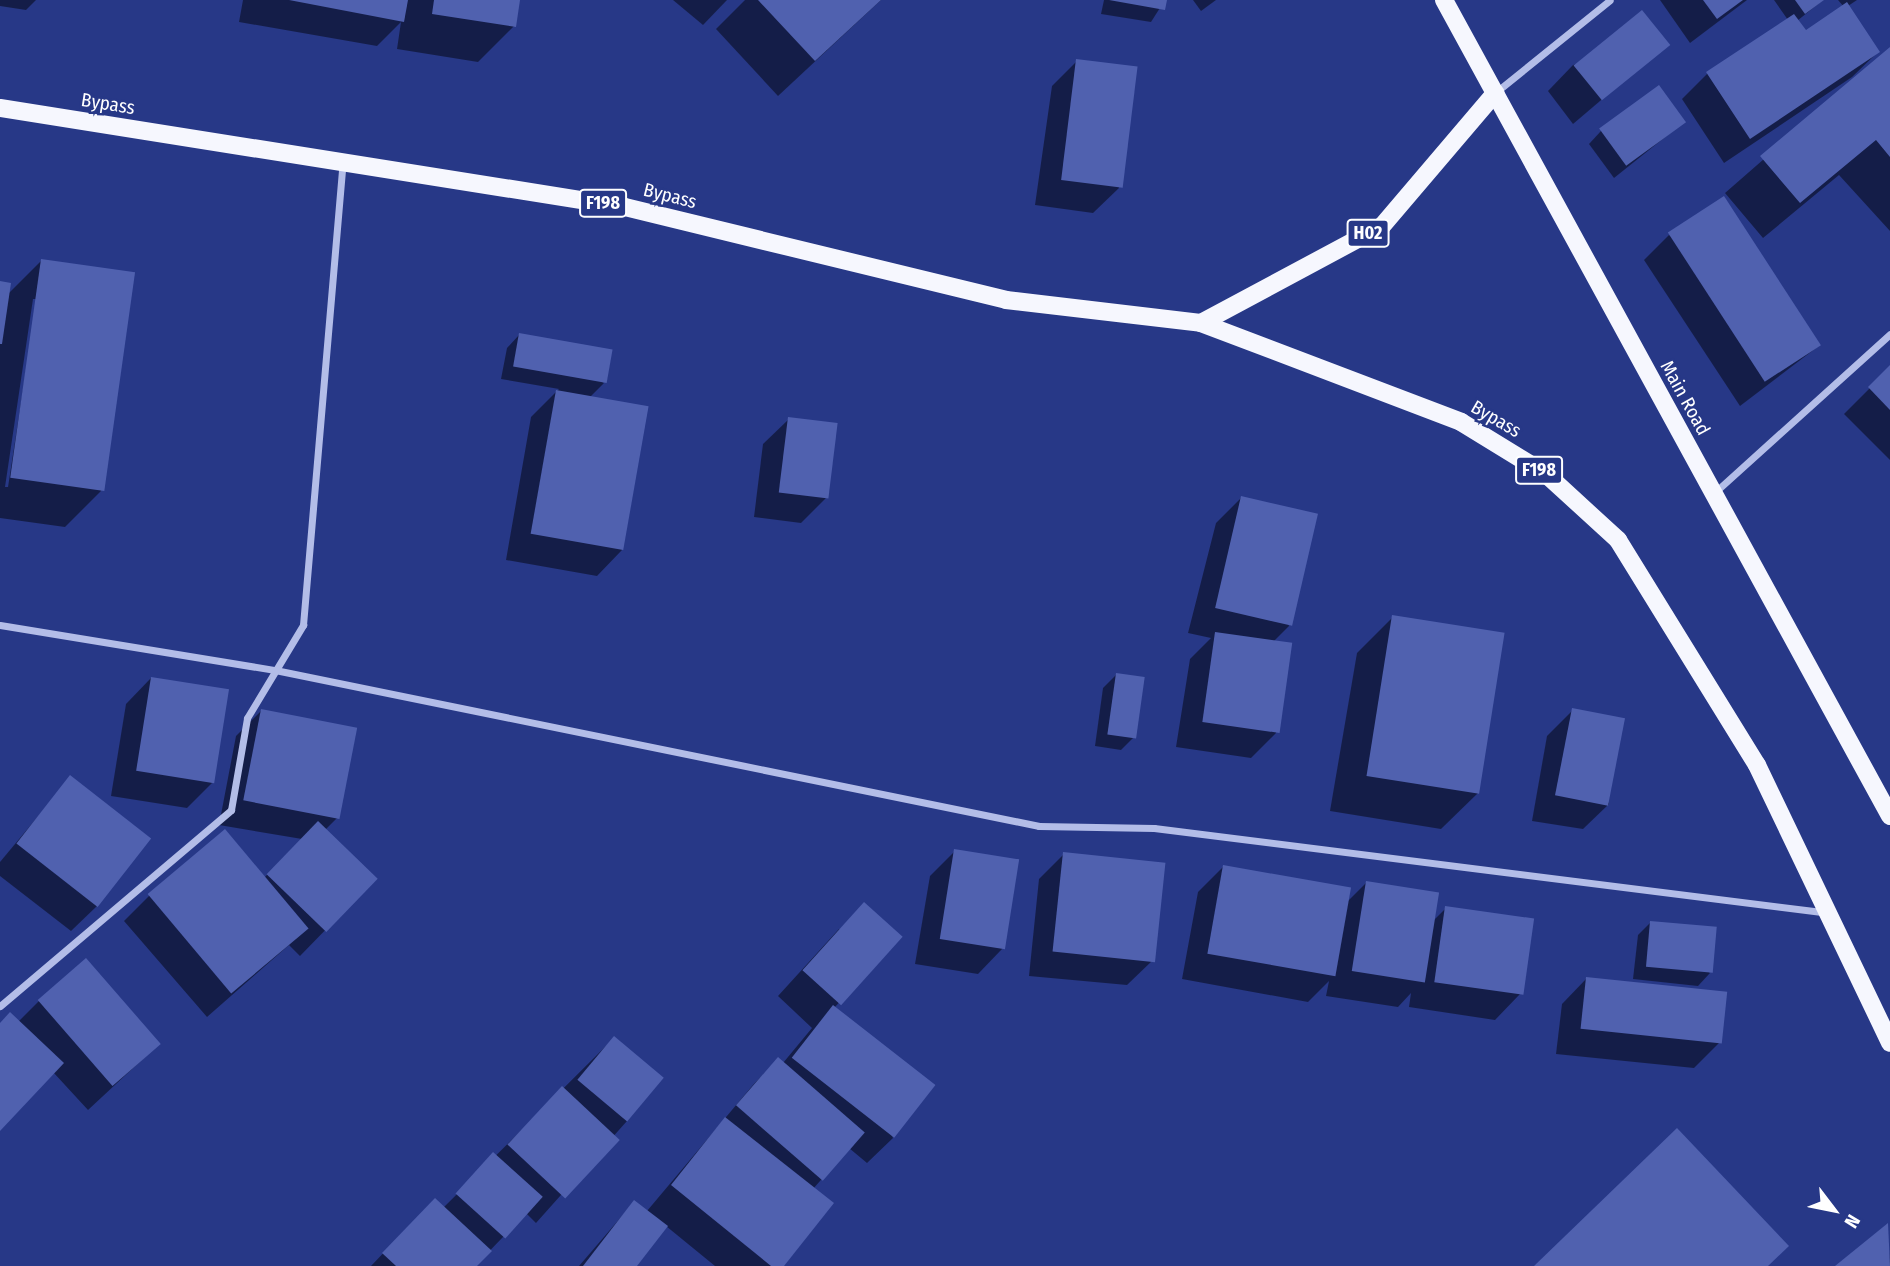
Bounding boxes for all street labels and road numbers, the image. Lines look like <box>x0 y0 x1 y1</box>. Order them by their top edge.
street label: Bypass <box>80 89 136 119</box>
street label: Bypass <box>641 178 699 214</box>
road number: F198 <box>578 188 628 218</box>
road number: H02 <box>1345 218 1391 247</box>
street label: Main Road <box>1655 357 1715 439</box>
street label: Bypass <box>1467 396 1525 442</box>
road number: F198 <box>1514 456 1564 484</box>

